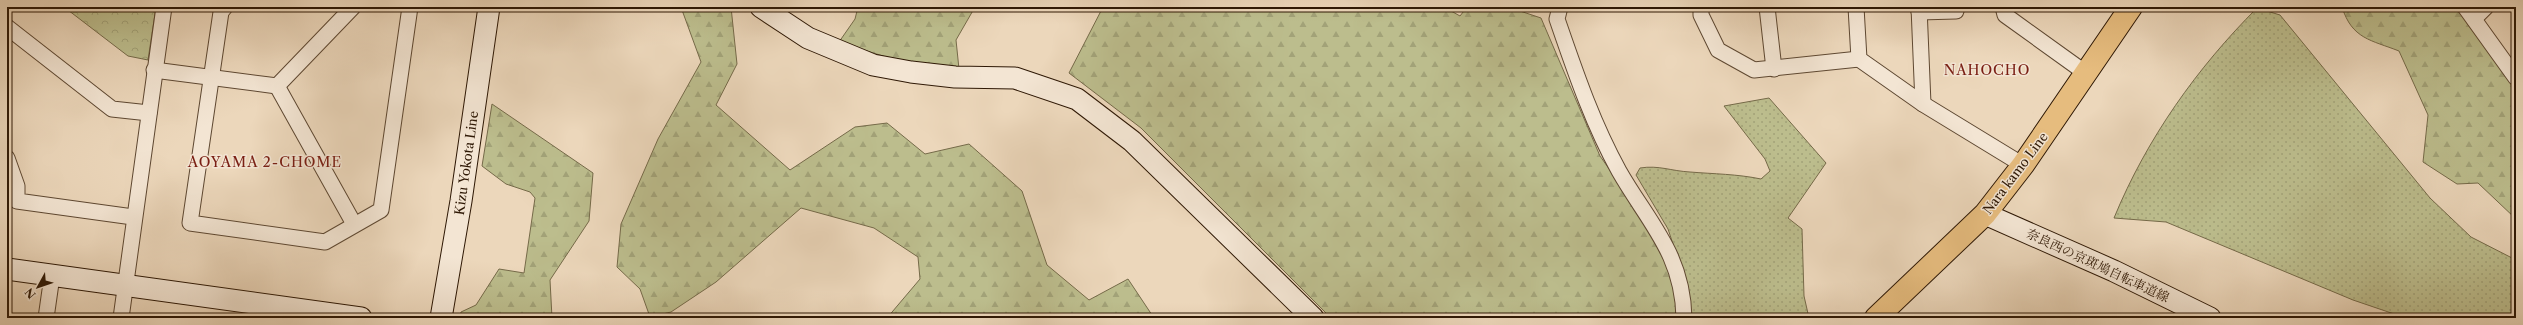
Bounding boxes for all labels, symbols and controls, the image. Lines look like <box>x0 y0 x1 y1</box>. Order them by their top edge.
district label: NAHOCHO <box>1944 61 2030 79</box>
street label: Kizu Yokota Line <box>451 110 481 216</box>
street label: Nara kamo Line <box>1979 129 2051 217</box>
district label: AOYAMA 2-CHOME <box>187 153 342 171</box>
street label: 奈良西の京斑鳩自転車道線 <box>2024 225 2172 305</box>
north arrow <box>18 267 58 307</box>
text: N <box>22 285 39 302</box>

